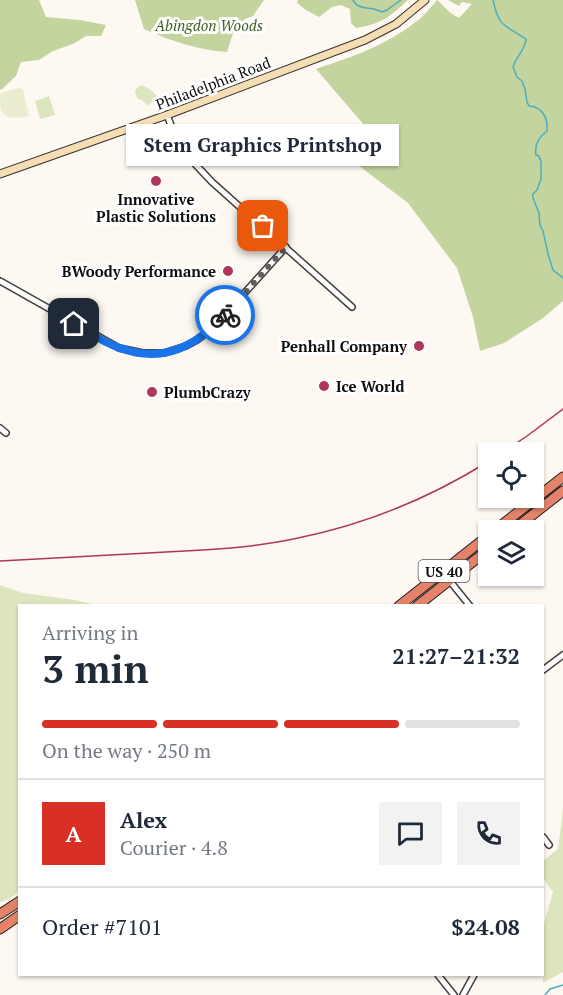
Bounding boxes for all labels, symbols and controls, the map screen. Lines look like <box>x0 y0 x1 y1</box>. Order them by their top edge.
park label: Abingdon Woods <box>154 15 263 35</box>
street label: Philadelphia Road <box>153 52 273 114</box>
callout: Stem Graphics Printshop <box>127 124 400 166</box>
text: Stem Graphics Printshop <box>143 131 382 158</box>
marker: Innovative Plastic Solutions <box>149 174 163 188</box>
place label: Innovative Plastic Solutions <box>96 189 216 226</box>
pin <box>237 200 288 251</box>
icon: bag <box>246 209 279 242</box>
place label: BWoody Performance <box>62 261 216 281</box>
marker: BWoody Performance <box>221 264 235 278</box>
courier <box>195 285 255 345</box>
pin <box>48 298 99 349</box>
icon: bike <box>209 299 242 332</box>
icon: home <box>57 307 90 340</box>
place label: Penhall Company <box>281 336 408 356</box>
marker: Penhall Company <box>412 339 426 353</box>
place label: Ice World <box>336 376 404 396</box>
marker: Ice World <box>317 379 331 393</box>
place label: PlumbCrazy <box>164 382 252 402</box>
marker: PlumbCrazy <box>145 385 159 399</box>
map controls <box>478 442 544 586</box>
button: locate <box>478 442 544 508</box>
button: layers <box>478 520 544 586</box>
road number: US 40 <box>418 560 470 582</box>
text: Arriving in <box>42 619 138 646</box>
text: 21:27–21:32 <box>392 641 520 670</box>
text: 3 min <box>42 642 149 694</box>
text: On the way · 250 m <box>42 737 211 764</box>
button: chat <box>379 802 442 865</box>
button: phone <box>457 802 520 865</box>
text: Alex <box>120 805 167 834</box>
text: A <box>65 819 82 848</box>
text: Courier · 4.8 <box>120 834 228 861</box>
text: Order #7101 <box>42 912 162 941</box>
text: $24.08 <box>451 912 520 941</box>

